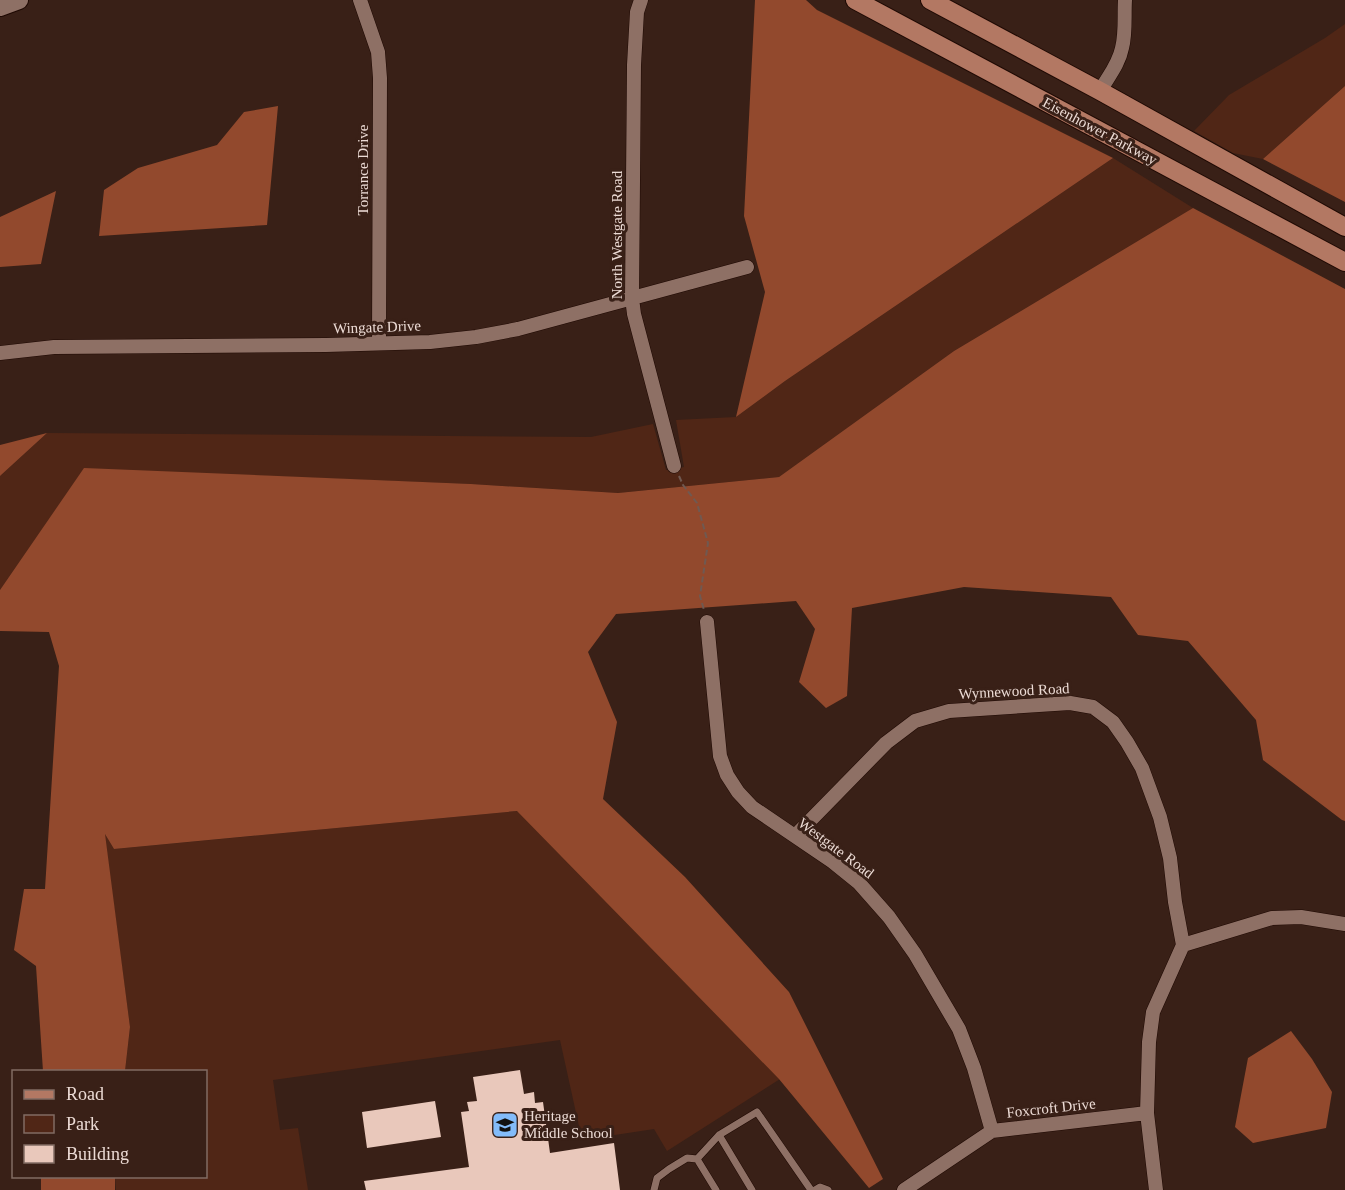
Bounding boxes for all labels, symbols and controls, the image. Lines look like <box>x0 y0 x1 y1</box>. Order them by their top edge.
street label: Eisenhower Parkway <box>1040 94 1160 168</box>
street label: Torrance Drive <box>355 124 371 215</box>
street label: North Westgate Road <box>609 170 625 299</box>
street label: Wingate Drive <box>333 317 422 337</box>
street label: Wynnewood Road <box>958 680 1070 702</box>
street label: Westgate Road <box>795 815 877 882</box>
legend <box>12 1070 207 1178</box>
text: Road <box>66 1084 104 1104</box>
street label: Foxcroft Drive <box>1006 1095 1097 1121</box>
place label: Heritage Middle School <box>524 1108 613 1141</box>
school or university icon: Heritage Middle School <box>490 1110 520 1140</box>
text: Park <box>66 1114 99 1134</box>
text: Building <box>66 1144 129 1164</box>

